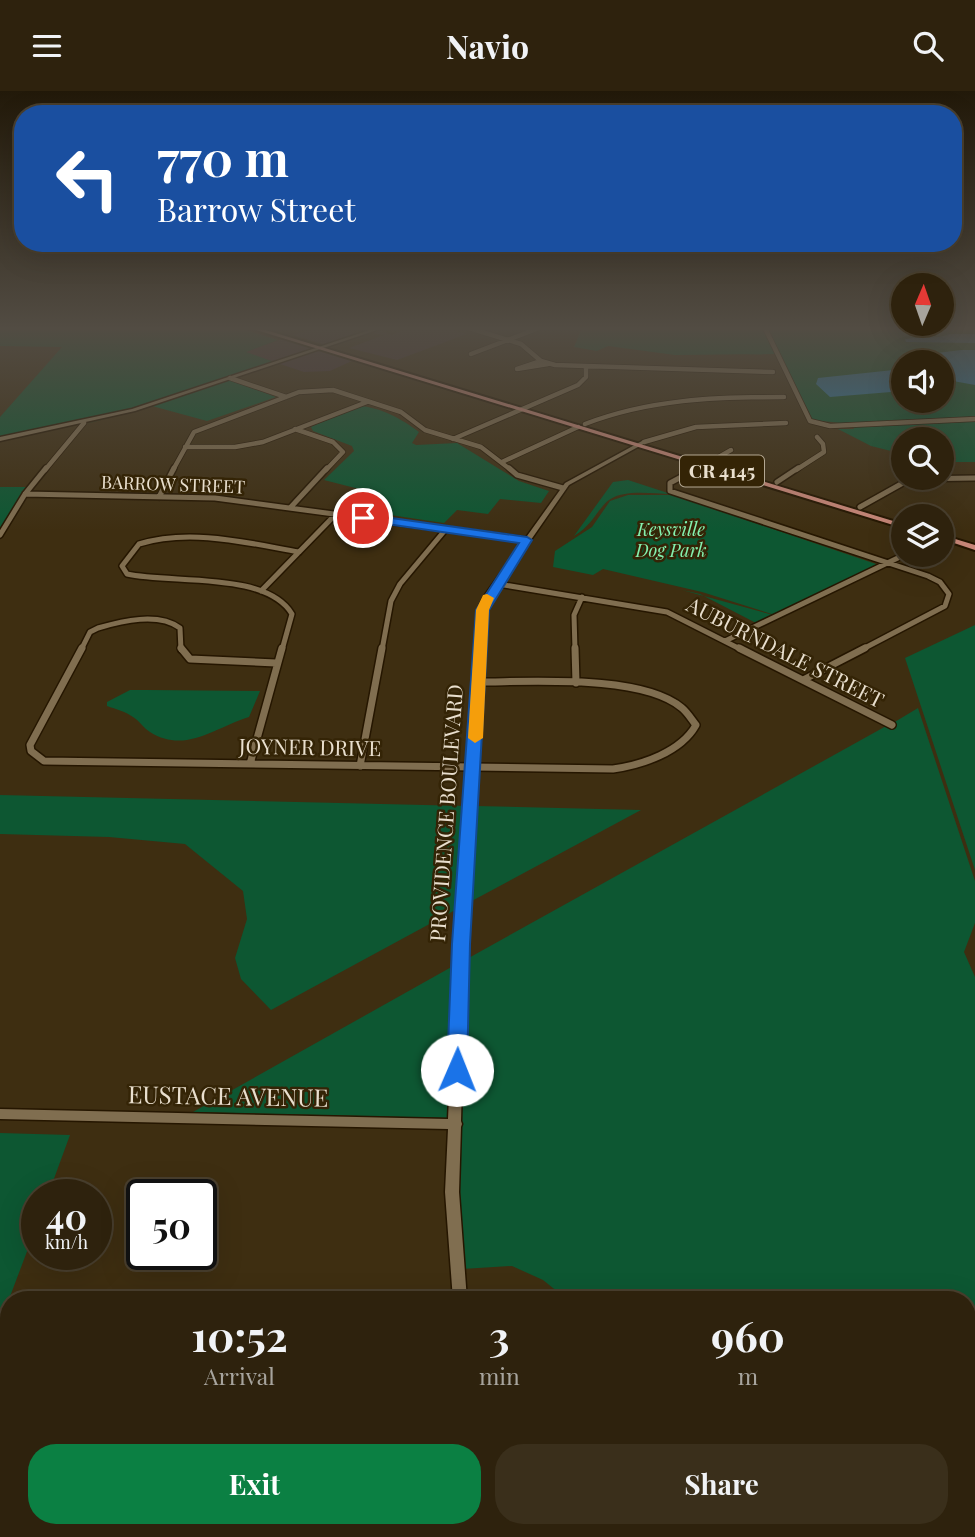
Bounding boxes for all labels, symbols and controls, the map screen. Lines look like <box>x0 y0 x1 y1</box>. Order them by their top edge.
text: Navio <box>446 24 529 67</box>
icon: menu <box>28 27 66 65</box>
icon: search <box>909 27 947 65</box>
text: 770 m <box>157 124 289 189</box>
icon: left <box>42 133 133 224</box>
text: Barrow Street <box>157 187 356 230</box>
north arrow <box>891 273 954 336</box>
map controls <box>891 273 954 567</box>
button: sound <box>891 350 954 413</box>
button: search <box>891 427 954 490</box>
road number: CR 4145 <box>680 455 764 487</box>
street label: BARROW STREET <box>100 469 246 499</box>
pin <box>333 488 393 548</box>
icon: arrive <box>344 499 382 537</box>
button: layers <box>891 504 954 567</box>
park label: Keysville Dog Park <box>634 517 707 562</box>
street label: AUBURNDALE STREET <box>682 589 889 713</box>
street label: PROVIDENCE BOULEVARD <box>422 683 468 942</box>
street label: JOYNER DRIVE <box>238 731 381 761</box>
position arrow <box>420 1033 494 1107</box>
street label: EUSTACE AVENUE <box>128 1077 329 1113</box>
speed limit sign: 50 <box>126 1179 217 1270</box>
text: 40 <box>46 1192 87 1239</box>
text: km/h <box>45 1230 88 1254</box>
text: 10:52 <box>191 1307 288 1363</box>
text: 3 <box>489 1307 510 1363</box>
text: 960 <box>711 1307 785 1363</box>
text: Arrival <box>204 1360 275 1391</box>
text: min <box>479 1360 520 1391</box>
text: m <box>738 1360 758 1391</box>
button: Exit <box>28 1444 481 1524</box>
button: Share <box>495 1444 948 1524</box>

